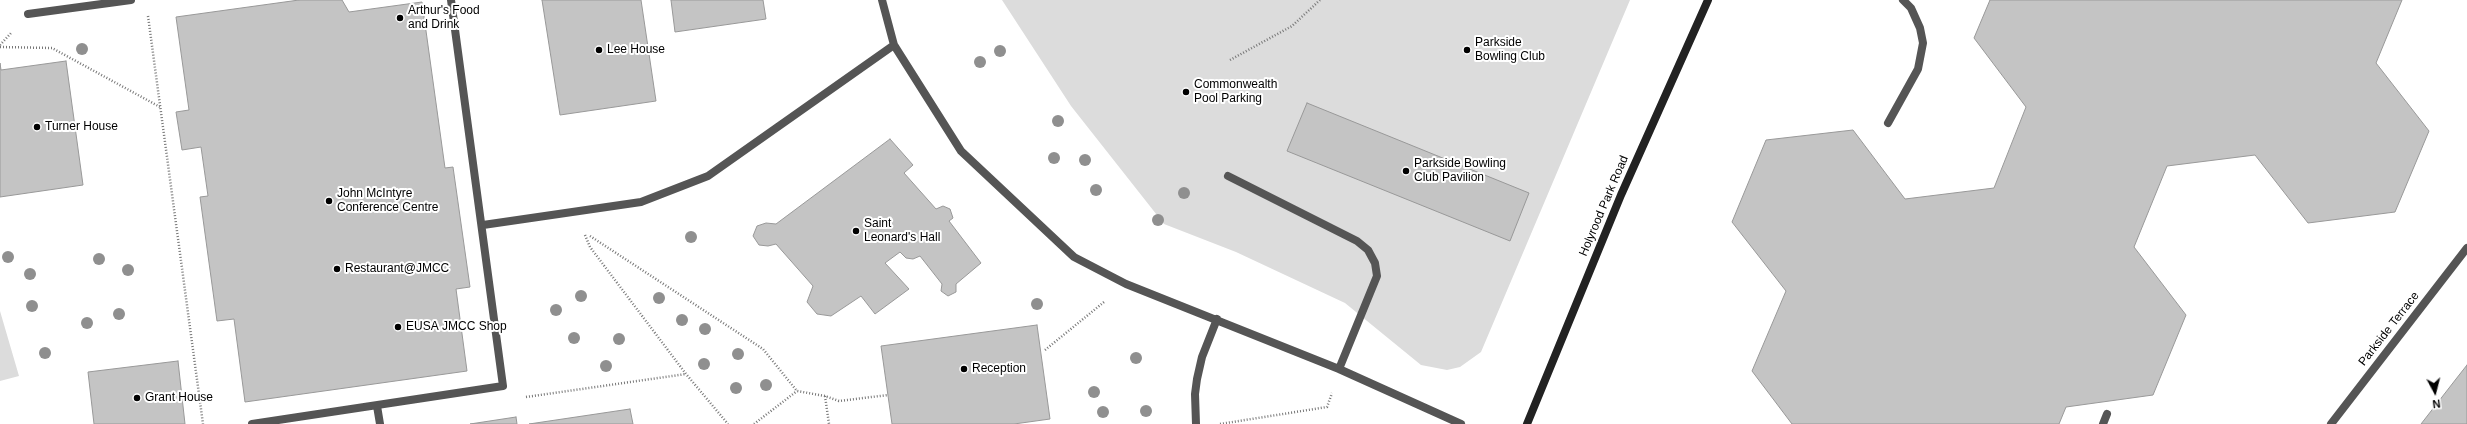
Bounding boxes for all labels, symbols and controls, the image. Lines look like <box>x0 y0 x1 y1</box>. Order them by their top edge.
place label: Arthur's Food and Drink <box>408 4 480 32</box>
marker: Arthur's Food and Drink <box>395 13 405 23</box>
place label: Parkside Bowling Club <box>1475 36 1545 64</box>
place label: Lee House <box>607 43 665 57</box>
marker: Lee House <box>594 45 604 55</box>
marker: Parkside Bowling Club <box>1462 45 1472 55</box>
place label: Commonwealth Pool Parking <box>1194 78 1277 106</box>
marker: Commonwealth Pool Parking <box>1181 87 1191 97</box>
place label: Turner House <box>45 120 118 134</box>
marker: Turner House <box>32 122 42 132</box>
street label: Holyrood Park Road <box>1576 153 1632 259</box>
place label: Parkside Bowling Club Pavilion <box>1414 157 1506 185</box>
marker: Parkside Bowling Club Pavilion <box>1401 166 1411 176</box>
place label: John McIntyre Conference Centre <box>337 187 438 215</box>
marker: John McIntyre Conference Centre <box>324 196 334 206</box>
place label: Saint Leonard's Hall <box>864 217 940 245</box>
marker: Saint Leonard's Hall <box>851 226 861 236</box>
place label: Restaurant@JMCC <box>345 262 449 276</box>
marker: Restaurant@JMCC <box>332 264 342 274</box>
street label: Parkside Terrace <box>2356 289 2422 369</box>
place label: EUSA JMCC Shop <box>406 320 507 334</box>
marker: EUSA JMCC Shop <box>393 322 403 332</box>
place label: Reception <box>972 362 1026 376</box>
marker: Reception <box>959 364 969 374</box>
north arrow <box>2415 372 2455 412</box>
place label: Grant House <box>145 391 213 405</box>
marker: Grant House <box>132 393 142 403</box>
text: N <box>2432 397 2441 410</box>

